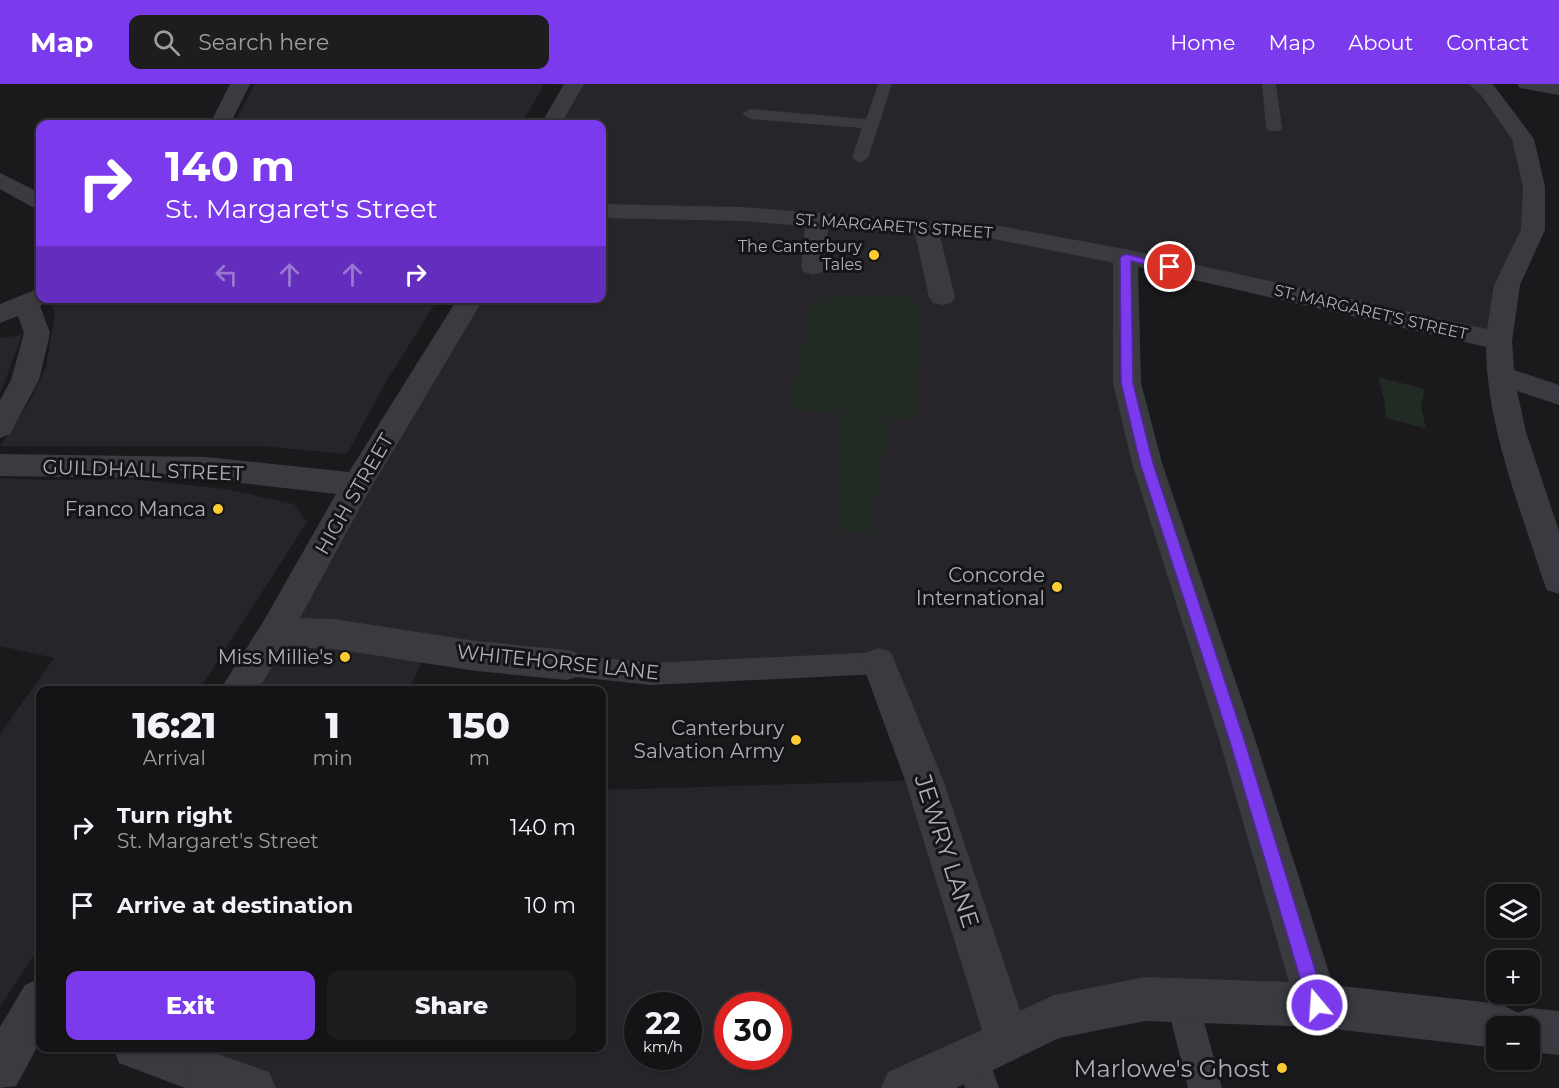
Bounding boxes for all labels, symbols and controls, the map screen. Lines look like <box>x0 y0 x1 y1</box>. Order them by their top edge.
search box <box>129 15 549 69</box>
text: Map <box>30 25 93 59</box>
icon: search <box>150 26 183 59</box>
text: Search here <box>198 29 329 56</box>
text: Home <box>1170 30 1235 55</box>
text: Map <box>1268 30 1315 55</box>
text: About <box>1348 30 1413 55</box>
text: Contact <box>1446 30 1529 55</box>
text: 140 m <box>165 140 295 192</box>
icon: right <box>66 144 144 222</box>
text: St. Margaret's Street <box>165 192 437 225</box>
street label: ST. MARGARET'S STREET <box>795 210 994 242</box>
place label: The Canterbury Tales <box>738 237 862 274</box>
pin <box>1144 241 1195 292</box>
marker: The Canterbury Tales <box>867 248 881 262</box>
icon: arrive <box>1153 250 1186 283</box>
icon: left <box>210 258 243 291</box>
icon: ahead <box>273 258 306 291</box>
icon: ahead <box>336 258 369 291</box>
icon: right <box>399 258 432 291</box>
street label: ST. MARGARET'S STREET <box>1272 280 1470 344</box>
street label: HIGH STREET <box>310 429 399 559</box>
street label: GUILDHALL STREET <box>42 454 245 486</box>
place label: Franco Manca <box>65 497 206 521</box>
marker: Franco Manca <box>211 502 225 516</box>
place label: Concorde International <box>916 563 1045 610</box>
marker: Concorde International <box>1050 580 1064 594</box>
street label: WHITEHORSE LANE <box>456 639 660 685</box>
place label: Miss Millie's <box>218 645 333 669</box>
marker: Miss Millie's <box>338 650 352 664</box>
text: 16:21 <box>132 703 216 747</box>
text: 1 <box>325 703 340 747</box>
text: 150 <box>449 703 510 747</box>
place label: Canterbury Salvation Army <box>634 716 784 763</box>
marker: Canterbury Salvation Army <box>789 733 803 747</box>
text: Arrival <box>143 746 206 770</box>
text: min <box>313 746 353 770</box>
text: m <box>469 746 490 770</box>
street label: JEWRY LANE <box>908 770 985 931</box>
text: Turn right <box>117 802 232 829</box>
icon: right <box>66 811 99 844</box>
text: 140 m <box>510 814 576 841</box>
text: St. Margaret's Street <box>117 829 319 853</box>
map controls <box>1486 884 1540 1070</box>
button: layers <box>1486 884 1540 938</box>
icon: arrive <box>66 889 99 922</box>
text: Arrive at destination <box>117 892 353 919</box>
text: 10 m <box>524 892 576 919</box>
button: + <box>1486 950 1540 1004</box>
button: Exit <box>66 971 315 1040</box>
button: Share <box>327 971 576 1040</box>
position arrow <box>1285 973 1349 1037</box>
speed limit sign: 30 <box>714 992 792 1070</box>
text: 22 <box>645 1005 681 1042</box>
button: − <box>1486 1016 1540 1070</box>
text: km/h <box>643 1037 683 1056</box>
place label: Marlowe's Ghost <box>1074 1054 1270 1083</box>
marker: Marlowe's Ghost <box>1275 1061 1289 1075</box>

